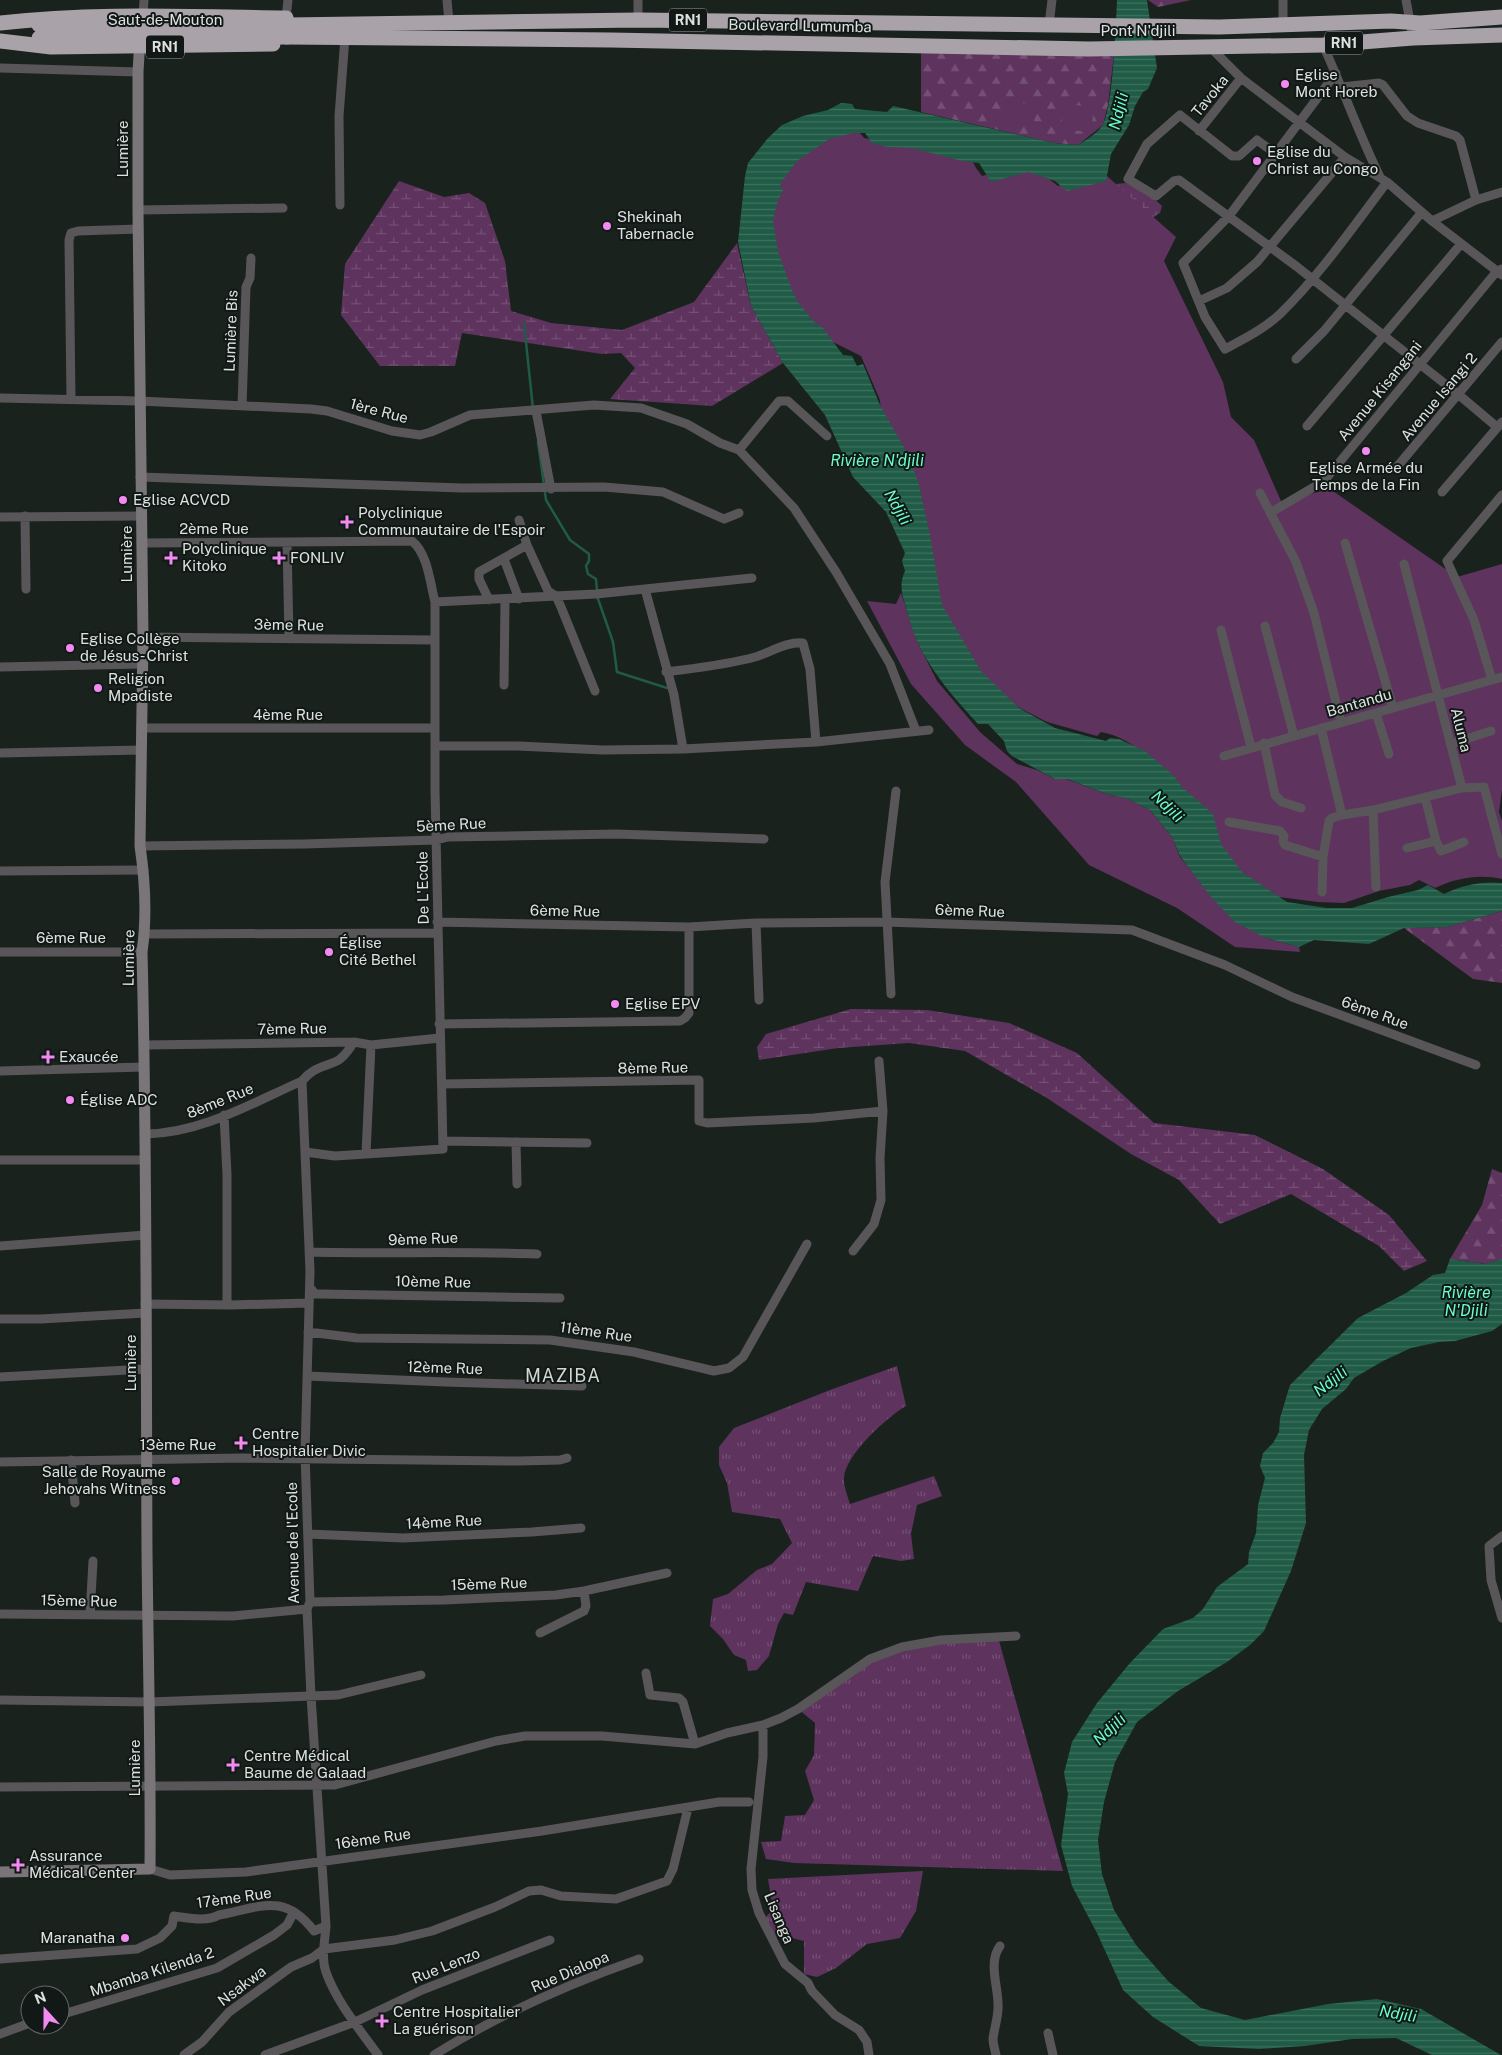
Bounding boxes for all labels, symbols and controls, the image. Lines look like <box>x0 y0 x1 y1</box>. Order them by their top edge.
road number: RN1 <box>669 8 707 32</box>
street label: Saut-de-Mouton <box>108 11 222 28</box>
street label: Boulevard Lumumba <box>728 16 872 35</box>
street label: Pont N'djili <box>1101 22 1175 39</box>
road number: RN1 <box>1325 32 1363 54</box>
road number: RN1 <box>146 36 184 58</box>
place label: Eglise Mont Horeb <box>1295 66 1378 100</box>
street label: Tavoka <box>1188 71 1231 120</box>
marker: Eglise Mont Horeb <box>1279 78 1291 90</box>
water label: Ndjili <box>1105 90 1132 132</box>
street label: Lumière <box>114 121 131 177</box>
place label: Eglise du Christ au Congo <box>1267 143 1378 177</box>
marker: Eglise du Christ au Congo <box>1251 155 1263 167</box>
place label: Shekinah Tabernacle <box>617 208 694 242</box>
marker: Shekinah Tabernacle <box>601 220 613 232</box>
street label: Lumière Bis <box>221 290 240 372</box>
street label: Avenue Kisangani <box>1334 337 1425 444</box>
street label: Avenue Isangi 2 <box>1397 349 1480 444</box>
street label: 1ère Rue <box>348 395 410 426</box>
marker: Eglise Armée du Temps de la Fin <box>1360 445 1372 457</box>
water label: Rivière N'djili <box>830 451 924 470</box>
place label: Eglise Armée du Temps de la Fin <box>1309 459 1423 493</box>
water label: Ndjili <box>880 486 915 528</box>
place label: Eglise ACVCD <box>133 491 230 508</box>
marker: Eglise ACVCD <box>117 494 129 506</box>
place label: Polyclinique Communautaire de l'Espoir <box>358 504 545 538</box>
marker: Polyclinique Communautaire de l'Espoir <box>340 515 354 529</box>
street label: 2ème Rue <box>179 520 249 537</box>
street label: Lumière <box>118 526 135 582</box>
place label: Polyclinique Kitoko <box>182 540 267 574</box>
place label: FONLIV <box>290 549 344 566</box>
marker: Polyclinique Kitoko <box>164 551 178 565</box>
marker: FONLIV <box>272 551 286 565</box>
street label: 3ème Rue <box>254 615 324 634</box>
place label: Eglise Collège de Jésus- Christ <box>80 630 189 664</box>
marker: Eglise Collège de Jésus- Christ <box>64 642 76 654</box>
place label: Religion Mpadiste <box>108 670 173 704</box>
marker: Religion Mpadiste <box>92 682 104 694</box>
street label: Bantandu <box>1324 685 1393 720</box>
street label: 4ème Rue <box>253 706 323 723</box>
street label: Aluma <box>1448 706 1475 754</box>
water label: Ndjili <box>1148 786 1188 826</box>
street label: 5ème Rue <box>415 814 487 835</box>
street label: De L'Ecole <box>413 851 432 925</box>
street label: 6ème Rue <box>530 901 600 920</box>
street label: 6ème Rue <box>935 901 1005 920</box>
street label: 6ème Rue <box>36 929 106 946</box>
street label: Lumière <box>120 929 137 987</box>
place label: Église Cité Bethel <box>339 934 417 968</box>
marker: Église Cité Bethel <box>323 946 335 958</box>
street label: 6ème Rue <box>1339 993 1411 1033</box>
place label: Eglise EPV <box>625 995 700 1012</box>
marker: Eglise EPV <box>609 998 621 1010</box>
street label: 7ème Rue <box>257 1019 327 1038</box>
place label: Exaucée <box>59 1048 118 1065</box>
marker: Exaucée <box>41 1050 55 1064</box>
street label: 8ème Rue <box>618 1058 688 1077</box>
street label: 8ème Rue <box>184 1079 256 1122</box>
place label: Église ADC <box>80 1091 158 1108</box>
marker: Église ADC <box>64 1094 76 1106</box>
street label: 9ème Rue <box>388 1229 458 1248</box>
street label: 10ème Rue <box>395 1272 471 1291</box>
water label: Rivière N'Djili <box>1441 1283 1491 1320</box>
street label: 11ème Rue <box>559 1318 633 1345</box>
street label: Lumière <box>122 1335 139 1391</box>
street label: 12ème Rue <box>407 1358 483 1377</box>
water label: Ndjili <box>1310 1362 1351 1400</box>
district label: MAZIBA <box>525 1365 601 1386</box>
place label: Centre Hospitalier Divic <box>252 1425 366 1459</box>
street label: 13ème Rue <box>140 1436 216 1453</box>
marker: Centre Hospitalier Divic <box>234 1436 248 1450</box>
place label: Salle de Royaume Jehovahs Witness <box>42 1463 166 1497</box>
marker: Salle de Royaume Jehovahs Witness <box>170 1475 182 1487</box>
street label: Avenue de l'Ecole <box>283 1482 302 1604</box>
street label: 14ème Rue <box>405 1511 483 1532</box>
street label: 15ème Rue <box>450 1574 527 1593</box>
street label: 15ème Rue <box>41 1591 117 1610</box>
water label: Ndjili <box>1089 1710 1130 1749</box>
street label: Lumière <box>126 1740 143 1796</box>
place label: Centre Médical Baume de Galaad <box>244 1747 366 1781</box>
marker: Centre Médical Baume de Galaad <box>226 1758 240 1772</box>
street label: 16ème Rue <box>334 1825 412 1852</box>
place label: Assurance Médical Center <box>29 1847 135 1881</box>
marker: Assurance Médical Center <box>11 1858 25 1872</box>
street label: 17ème Rue <box>195 1884 273 1911</box>
street label: Lisanga <box>761 1889 798 1946</box>
place label: Maranatha <box>40 1929 115 1946</box>
marker: Maranatha <box>119 1932 131 1944</box>
street label: Mbamba Kilenda 2 <box>88 1943 216 2000</box>
street label: Rue Lenzo <box>409 1944 482 1987</box>
street label: Rue Dialopa <box>528 1948 611 1996</box>
street label: Nsakwa <box>214 1962 269 2009</box>
north arrow <box>20 1985 70 2035</box>
text: N <box>32 1988 48 2007</box>
water label: Ndjili <box>1378 2001 1418 2026</box>
place label: Centre Hospitalier La guérison <box>393 2003 521 2037</box>
marker: Centre Hospitalier La guérison <box>375 2014 389 2028</box>

